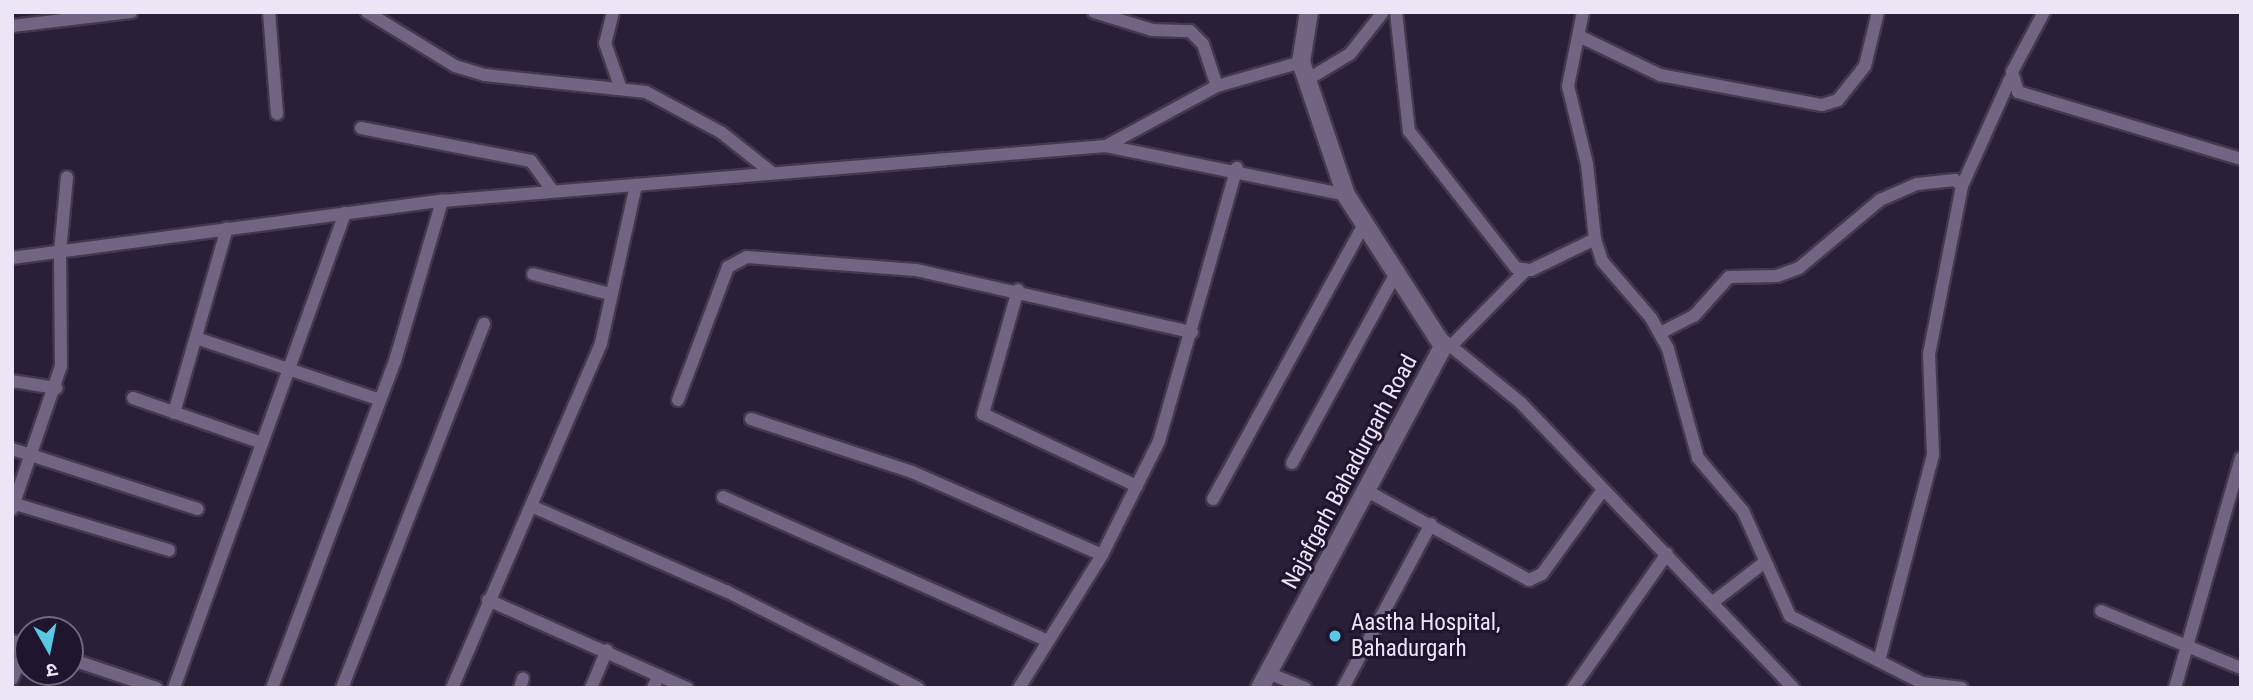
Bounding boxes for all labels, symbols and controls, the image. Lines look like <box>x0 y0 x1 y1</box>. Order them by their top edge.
street label: Najafgarh Bahadurgarh Road <box>1277 350 1423 594</box>
place label: Aastha Hospital, Bahadurgarh <box>1351 609 1501 663</box>
north arrow <box>14 616 84 686</box>
marker: Aastha Hospital, Bahadurgarh <box>1325 626 1345 646</box>
text: उ <box>45 658 59 682</box>

